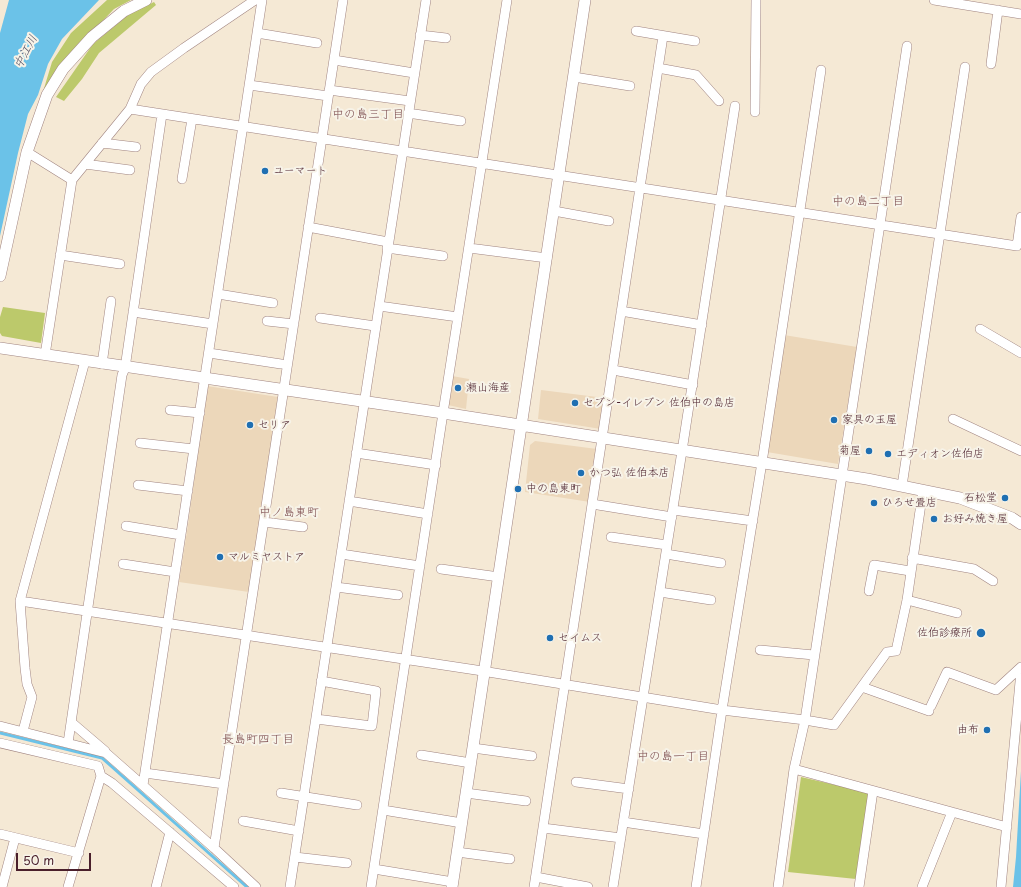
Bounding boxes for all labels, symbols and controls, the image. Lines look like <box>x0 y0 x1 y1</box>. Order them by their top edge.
water label: 中江川 <box>11 33 41 71</box>
district label: 中の島三丁目 <box>332 108 404 122</box>
place label: ユーマート <box>273 164 328 178</box>
marker: ユーマート <box>260 166 270 176</box>
district label: 中の島二丁目 <box>832 195 904 209</box>
place label: 瀬山海産 <box>466 381 510 395</box>
marker: 瀬山海産 <box>453 383 463 393</box>
place label: セブン-イレブン 佐伯中の島店 <box>583 396 735 410</box>
marker: セブン-イレブン 佐伯中の島店 <box>570 398 580 408</box>
place label: 家具の玉屋 <box>842 413 897 427</box>
marker: 家具の玉屋 <box>829 415 839 425</box>
place label: セリア <box>258 418 291 432</box>
marker: セリア <box>245 420 255 430</box>
place label: 菊屋 <box>839 444 861 458</box>
marker: 菊屋 <box>864 446 874 456</box>
place label: エディオン佐伯店 <box>896 447 984 461</box>
marker: エディオン佐伯店 <box>883 449 893 459</box>
place label: かつ弘 佐伯本店 <box>589 466 670 480</box>
marker: かつ弘 佐伯本店 <box>576 468 586 478</box>
place label: 中の島東町 <box>526 482 581 496</box>
marker: 中の島東町 <box>513 484 523 494</box>
place label: 石松堂 <box>964 491 997 505</box>
marker: 石松堂 <box>1000 493 1010 503</box>
place label: ひろせ畳店 <box>882 496 937 510</box>
marker: ひろせ畳店 <box>869 498 879 508</box>
district label: 中ノ島東町 <box>259 506 319 520</box>
place label: お好み焼き屋 <box>942 512 1008 526</box>
marker: お好み焼き屋 <box>929 514 939 524</box>
place label: マルミヤストア <box>228 550 305 564</box>
marker: マルミヤストア <box>215 552 225 562</box>
place label: 佐伯診療所 <box>917 626 972 640</box>
marker: 佐伯診療所 <box>975 627 987 639</box>
place label: セイムス <box>558 631 602 645</box>
marker: セイムス <box>545 633 555 643</box>
place label: 由布 <box>957 723 979 737</box>
marker: 由布 <box>982 725 992 735</box>
district label: 長島町四丁目 <box>222 733 294 747</box>
district label: 中の島一丁目 <box>637 750 709 764</box>
scale bar <box>18 845 93 871</box>
text: 50 m <box>23 851 54 869</box>

